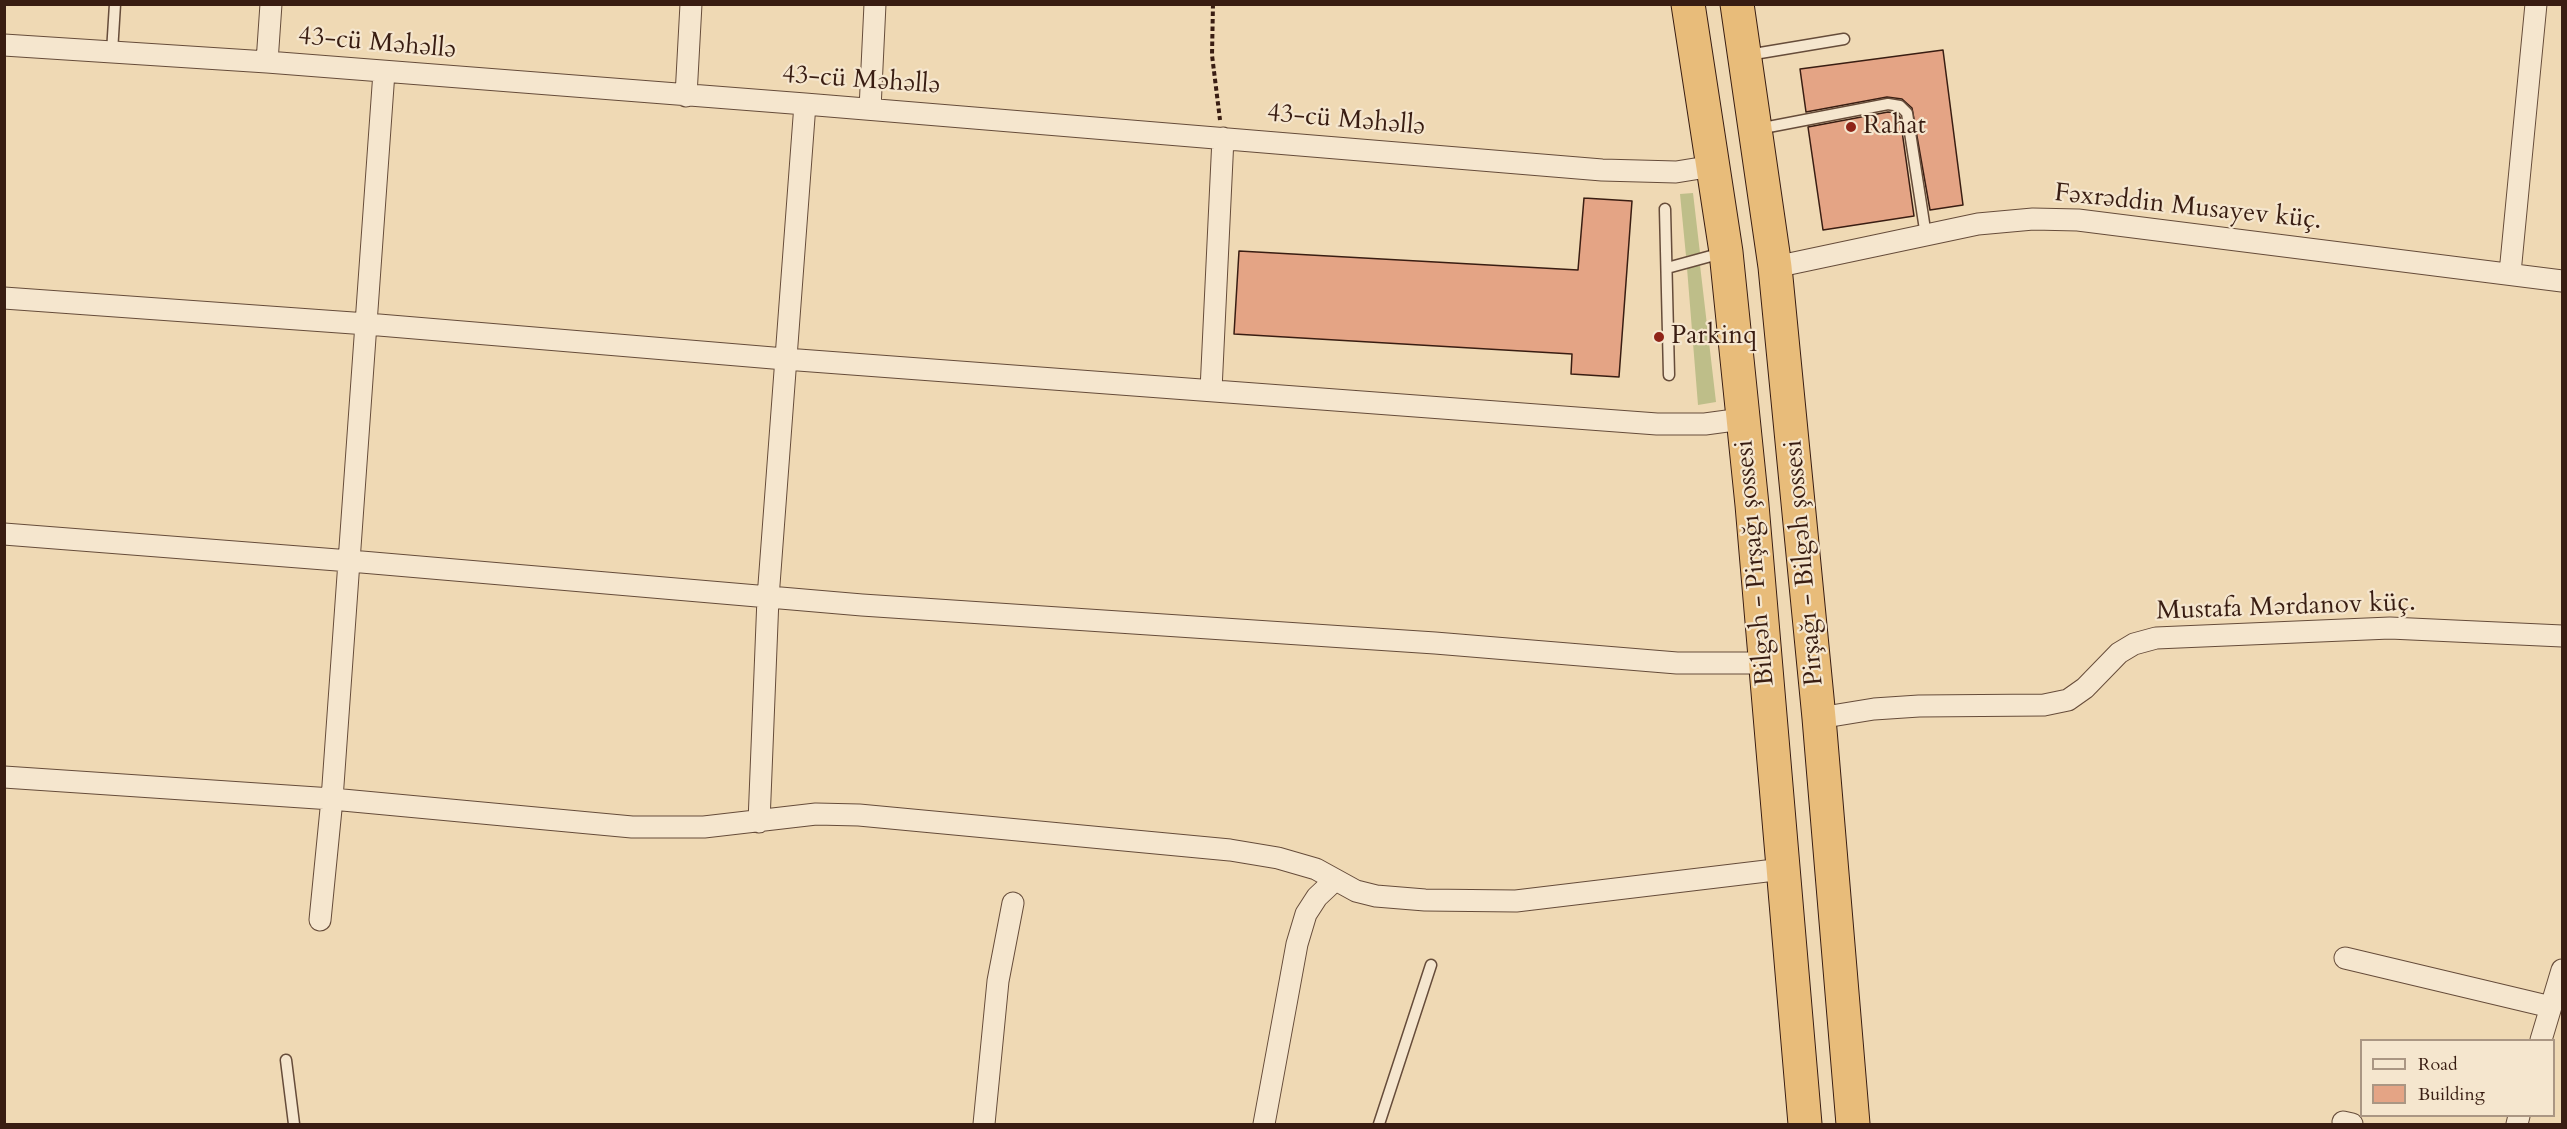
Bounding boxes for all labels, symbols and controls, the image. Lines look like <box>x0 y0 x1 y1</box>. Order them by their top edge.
street label: 43-cü Məhəllə <box>297 22 457 66</box>
street label: 43-cü Məhəllə <box>781 60 941 102</box>
street label: 43-cü Məhəllə <box>1266 99 1426 143</box>
place label: Rahat <box>1863 111 1926 143</box>
marker: Rahat <box>1844 120 1858 134</box>
street label: Fəxrəddin Musayev küç. <box>2053 178 2323 238</box>
place label: Parkinq <box>1671 321 1757 353</box>
marker: Parkinq <box>1652 330 1666 344</box>
street label: Bilgəh - Pirşağı şossesi <box>1730 439 1782 687</box>
street label: Pirşağı - Bilgəh şossesi <box>1779 439 1831 687</box>
street label: Mustafa Mərdanov küç. <box>2156 588 2416 628</box>
legend <box>2360 1039 2555 1117</box>
text: Road <box>2418 1052 2458 1077</box>
text: Building <box>2418 1082 2485 1107</box>

